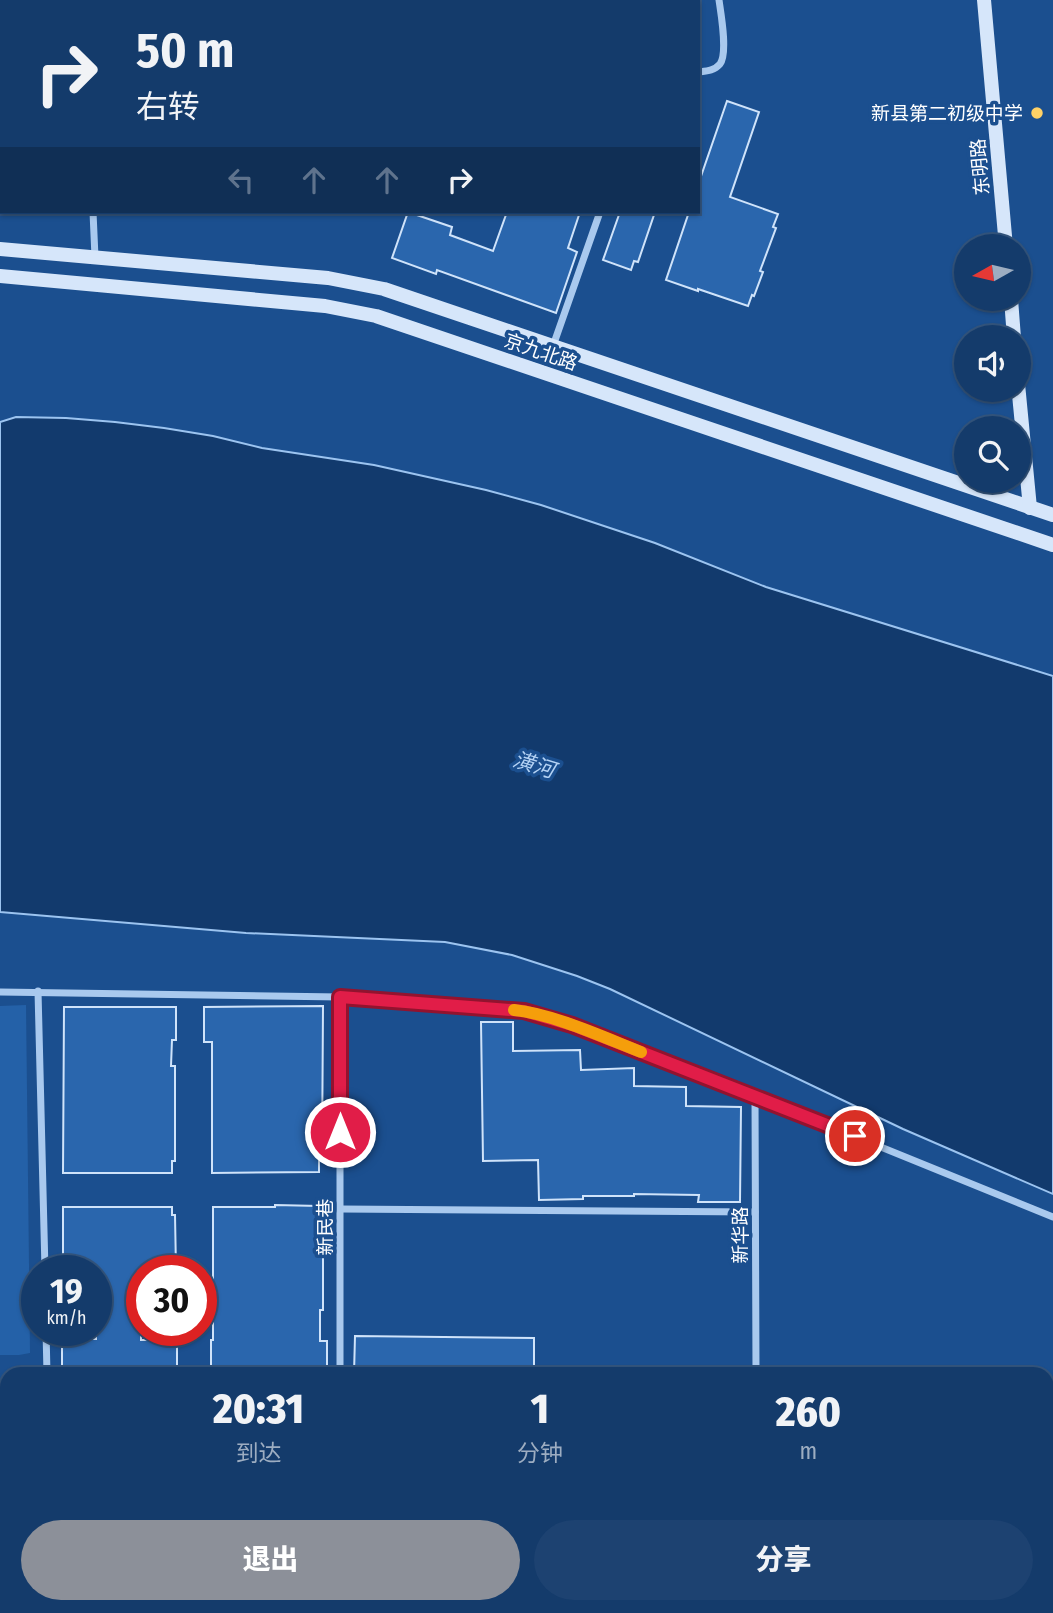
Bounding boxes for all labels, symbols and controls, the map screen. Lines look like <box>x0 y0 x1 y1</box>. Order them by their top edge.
text: 50 m <box>136 21 234 80</box>
icon: right <box>21 28 112 119</box>
text: 右转 <box>136 88 200 126</box>
place label: 新县第二初级中学 <box>871 102 1023 125</box>
marker: 新县第二初级中学 <box>1029 105 1045 121</box>
street label: 东明路 <box>966 138 994 196</box>
icon: left <box>222 161 260 199</box>
icon: ahead <box>295 161 333 199</box>
icon: ahead <box>368 161 406 199</box>
icon: right <box>441 161 479 199</box>
north arrow <box>954 234 1031 312</box>
map controls <box>954 234 1031 493</box>
button: sound <box>954 325 1031 402</box>
street label: 京九北路 <box>501 329 581 375</box>
button: search <box>954 416 1031 493</box>
water label: 潢河 <box>510 746 562 785</box>
position arrow <box>303 1095 377 1169</box>
pin <box>825 1106 885 1166</box>
icon: arrive <box>836 1117 874 1155</box>
street label: 新民巷 <box>314 1198 337 1256</box>
street label: 新华路 <box>729 1206 752 1264</box>
speed limit sign: 30 <box>126 1255 217 1346</box>
text: 19 <box>50 1270 83 1312</box>
text: km/h <box>46 1307 87 1329</box>
text: 20:31 <box>213 1384 304 1434</box>
text: 1 <box>531 1384 549 1434</box>
text: 260 <box>776 1387 841 1437</box>
text: m <box>800 1437 817 1465</box>
text: 到达 <box>235 1439 281 1467</box>
text: 分钟 <box>517 1439 563 1467</box>
button: 退出 <box>21 1520 520 1600</box>
button: 分享 <box>534 1520 1033 1600</box>

